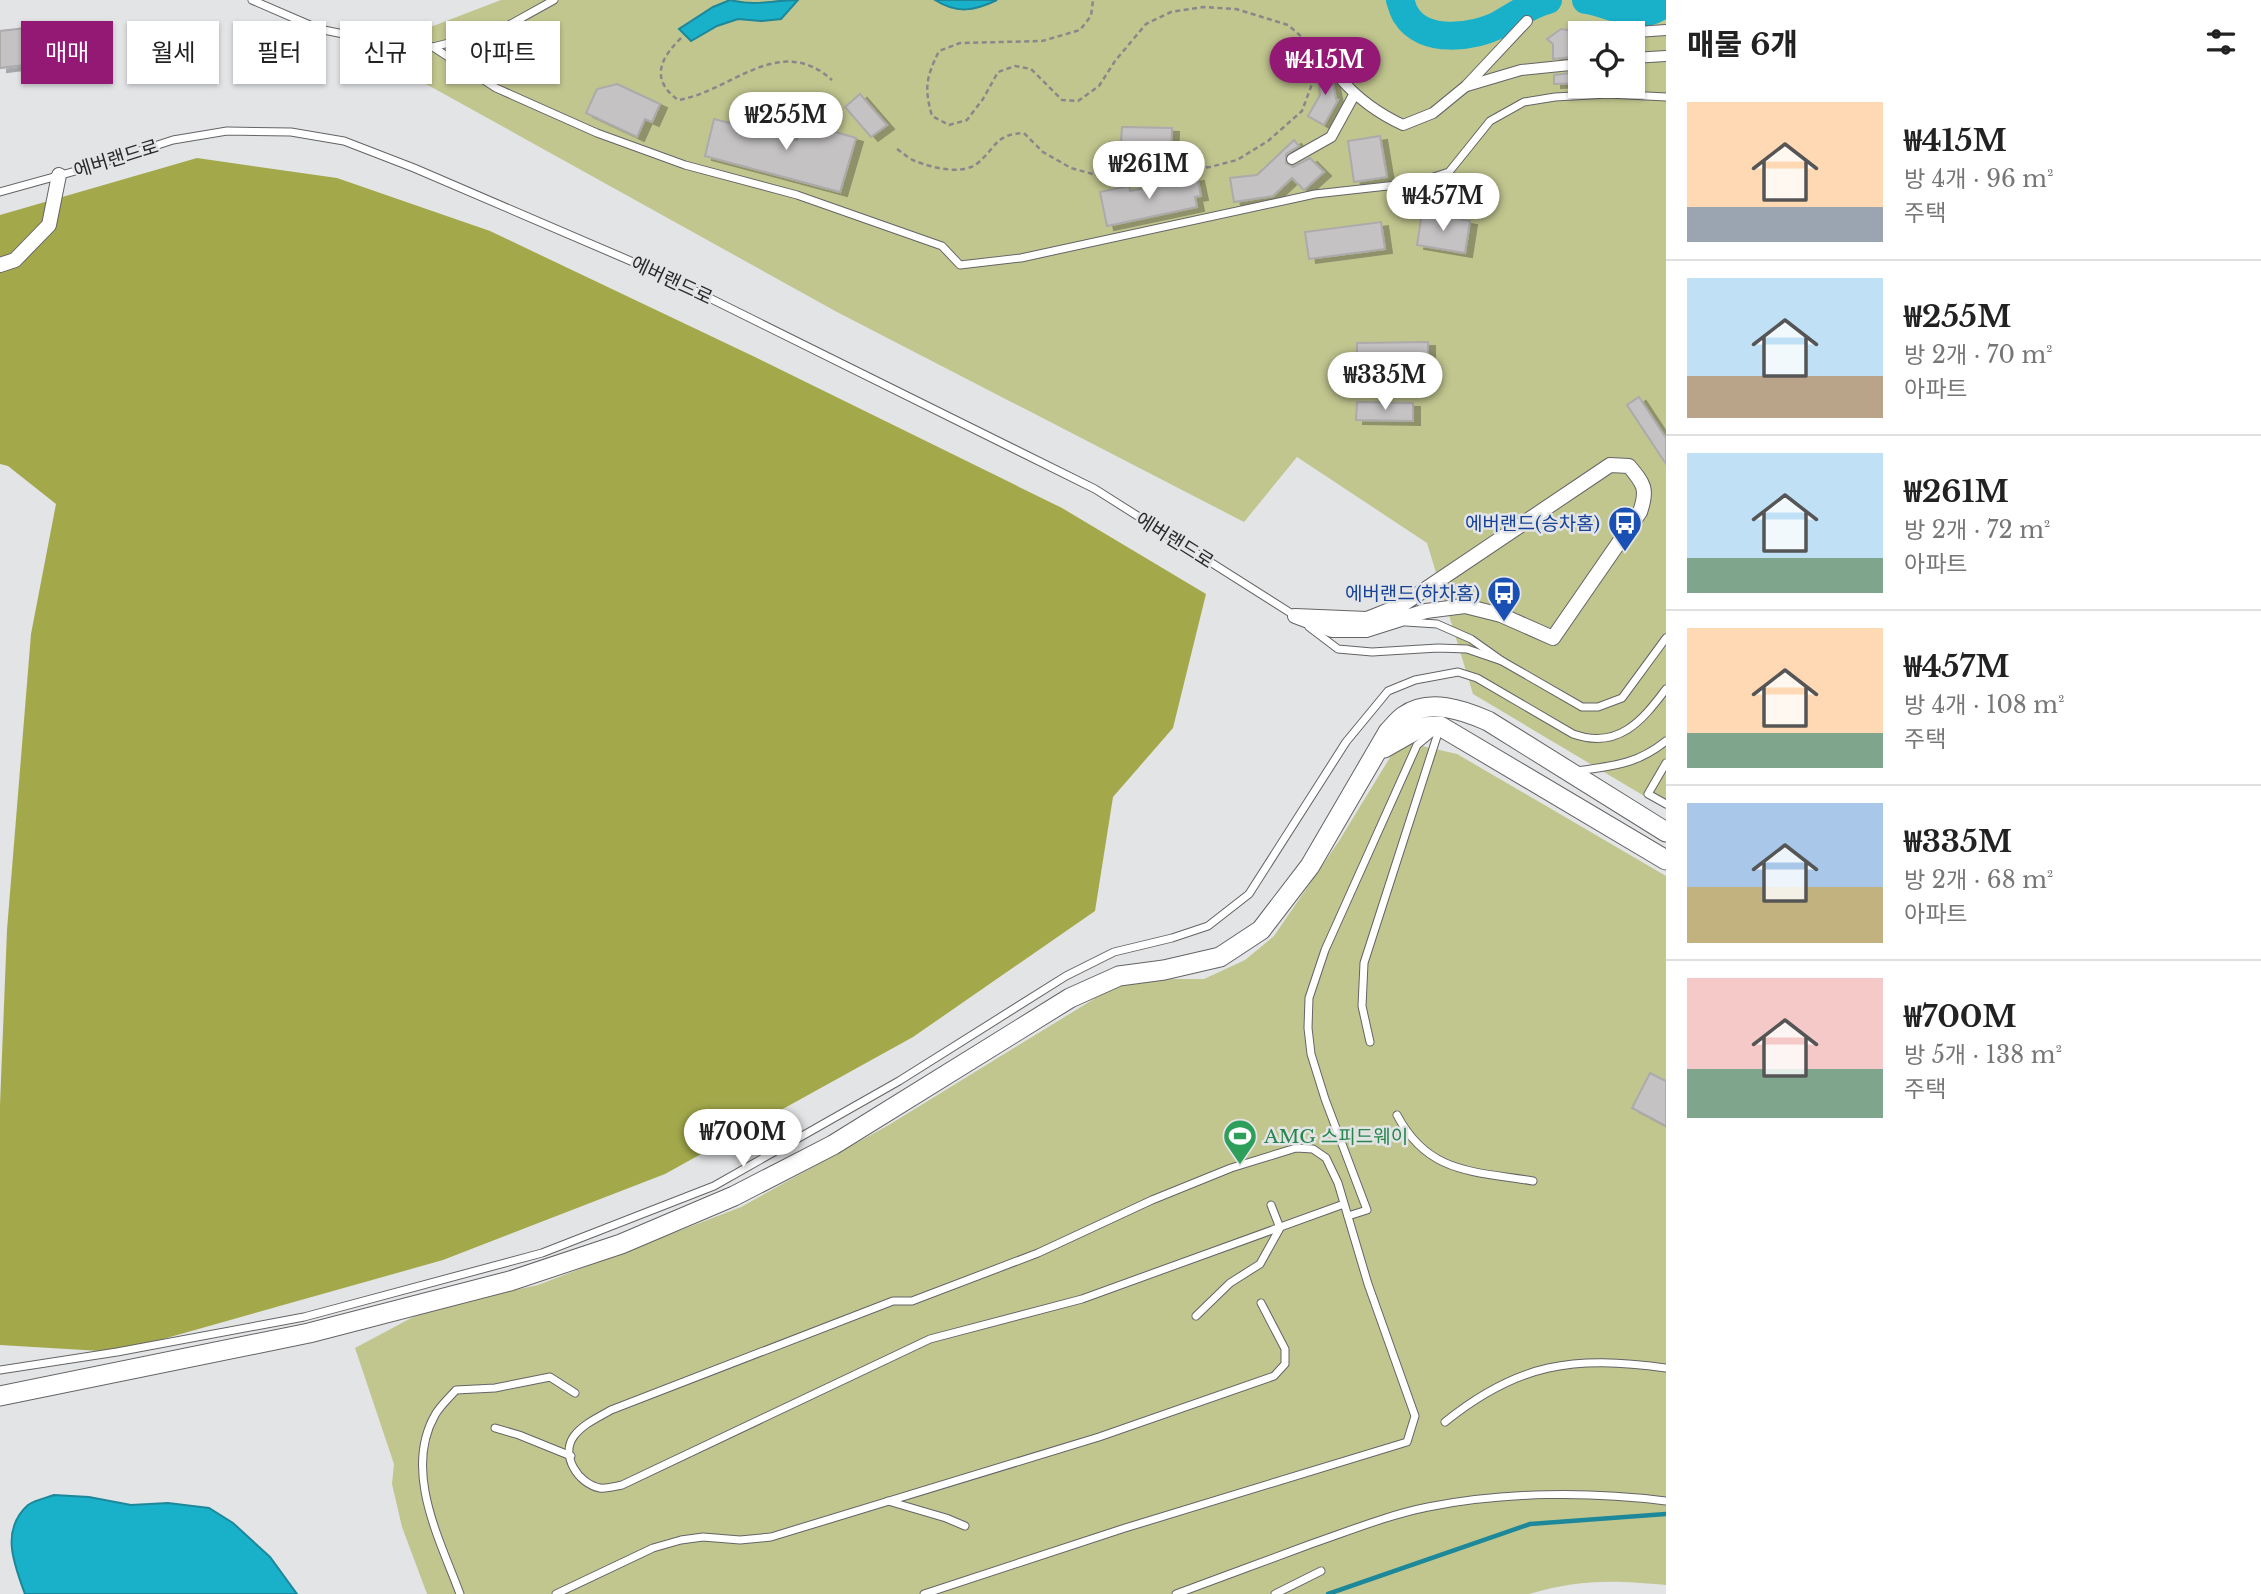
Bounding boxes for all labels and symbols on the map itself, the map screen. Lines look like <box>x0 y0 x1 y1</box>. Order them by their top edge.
pin: ₩415M <box>1276 38 1374 97</box>
pin: ₩255M <box>737 92 835 152</box>
street label: 에버랜드로 <box>71 135 161 182</box>
pin: ₩261M <box>1100 142 1198 201</box>
pin: ₩457M <box>1394 174 1492 233</box>
street label: 에버랜드로 <box>627 252 716 309</box>
pin: ₩335M <box>1336 352 1434 412</box>
bus stop icon: 에버랜드(승차홈) <box>1606 504 1644 553</box>
street label: 에버랜드로 <box>1132 508 1218 573</box>
place label: 에버랜드(승차홈) <box>1465 512 1600 535</box>
bus stop icon: 에버랜드(하차홈) <box>1485 574 1523 623</box>
place label: 에버랜드(하차홈) <box>1345 582 1480 605</box>
pin: ₩700M <box>694 1110 792 1169</box>
sports icon: AMG 스피드웨이 <box>1221 1117 1259 1166</box>
place label: AMG 스피드웨이 <box>1263 1125 1408 1148</box>

